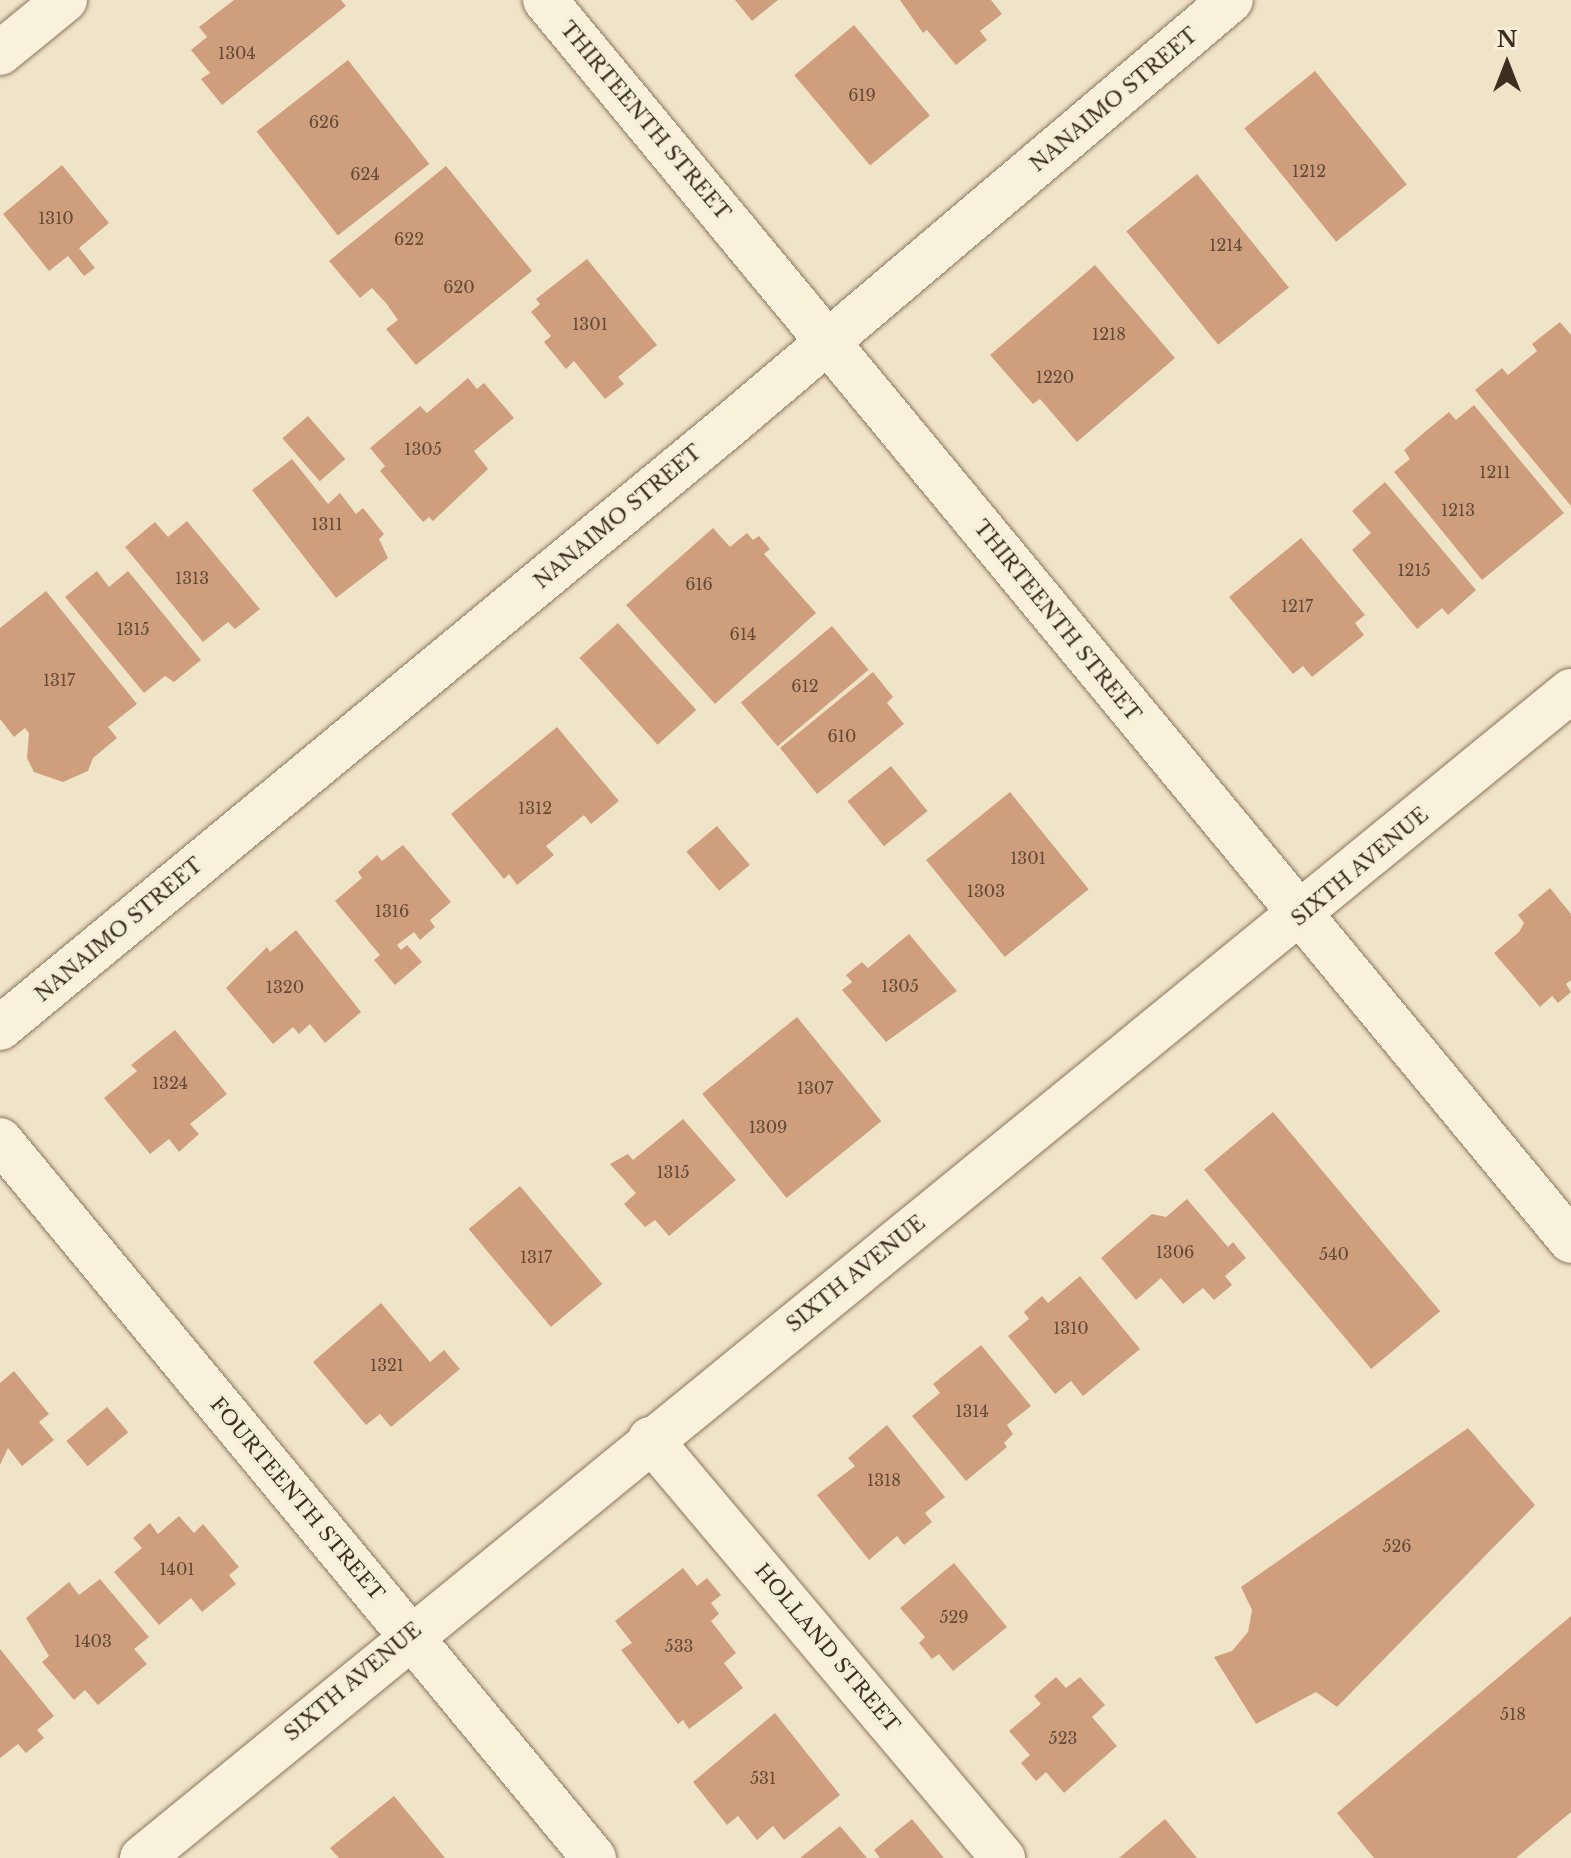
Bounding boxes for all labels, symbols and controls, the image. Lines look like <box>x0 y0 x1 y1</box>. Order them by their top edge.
street label: THIRTEENTH STREET <box>555 17 735 225</box>
street label: NANAIMO STREET <box>1026 23 1202 177</box>
north arrow <box>1467 24 1547 104</box>
text: N <box>1497 26 1517 53</box>
house number: 1304 <box>218 43 256 63</box>
house number: 619 <box>848 85 876 105</box>
house number: 626 <box>309 112 339 132</box>
house number: 1212 <box>1292 161 1326 181</box>
house number: 624 <box>350 164 380 184</box>
house number: 1310 <box>38 208 74 228</box>
house number: 622 <box>394 229 424 249</box>
house number: 1214 <box>1209 235 1243 255</box>
house number: 620 <box>443 277 475 297</box>
house number: 1301 <box>572 314 608 334</box>
house number: 1218 <box>1092 324 1126 344</box>
house number: 1220 <box>1036 367 1074 387</box>
house number: 1305 <box>404 439 442 459</box>
street label: NANAIMO STREET <box>530 440 706 594</box>
house number: 1211 <box>1479 462 1511 482</box>
house number: 1213 <box>1441 500 1475 520</box>
house number: 1311 <box>311 514 343 534</box>
street label: THIRTEENTH STREET <box>969 516 1145 726</box>
house number: 1215 <box>1397 560 1431 580</box>
house number: 1313 <box>175 568 209 588</box>
house number: 616 <box>685 574 713 594</box>
house number: 1217 <box>1281 596 1313 616</box>
house number: 1315 <box>116 619 150 639</box>
house number: 614 <box>730 624 756 644</box>
house number: 1317 <box>43 670 75 690</box>
house number: 612 <box>791 676 819 696</box>
house number: 610 <box>828 726 856 746</box>
house number: 1312 <box>518 798 552 818</box>
street label: SIXTH AVENUE <box>1286 803 1434 931</box>
house number: 1301 <box>1010 848 1046 868</box>
street label: NANAIMO STREET <box>31 853 207 1007</box>
house number: 1303 <box>967 881 1005 901</box>
house number: 1316 <box>375 901 409 921</box>
house number: 1305 <box>881 976 919 996</box>
house number: 1320 <box>266 977 304 997</box>
house number: 1324 <box>152 1073 188 1093</box>
house number: 1307 <box>797 1078 833 1098</box>
house number: 1309 <box>749 1117 787 1137</box>
house number: 1315 <box>656 1162 690 1182</box>
street label: SIXTH AVENUE <box>782 1211 930 1337</box>
house number: 1306 <box>1156 1242 1194 1262</box>
house number: 540 <box>1319 1244 1349 1264</box>
house number: 1317 <box>520 1247 552 1267</box>
house number: 1310 <box>1053 1318 1089 1338</box>
house number: 1321 <box>370 1355 404 1375</box>
street label: FOURTEENTH STREET <box>205 1393 389 1605</box>
house number: 1314 <box>955 1401 989 1421</box>
house number: 1318 <box>867 1470 901 1490</box>
house number: 526 <box>1382 1536 1412 1556</box>
house number: 1401 <box>159 1559 195 1579</box>
street label: HOLLAND STREET <box>749 1559 905 1737</box>
house number: 529 <box>939 1607 969 1627</box>
street label: SIXTH AVENUE <box>279 1618 427 1746</box>
house number: 1403 <box>74 1631 112 1651</box>
house number: 533 <box>665 1636 693 1656</box>
house number: 518 <box>1500 1704 1526 1724</box>
house number: 523 <box>1049 1728 1077 1748</box>
house number: 531 <box>750 1768 776 1788</box>

